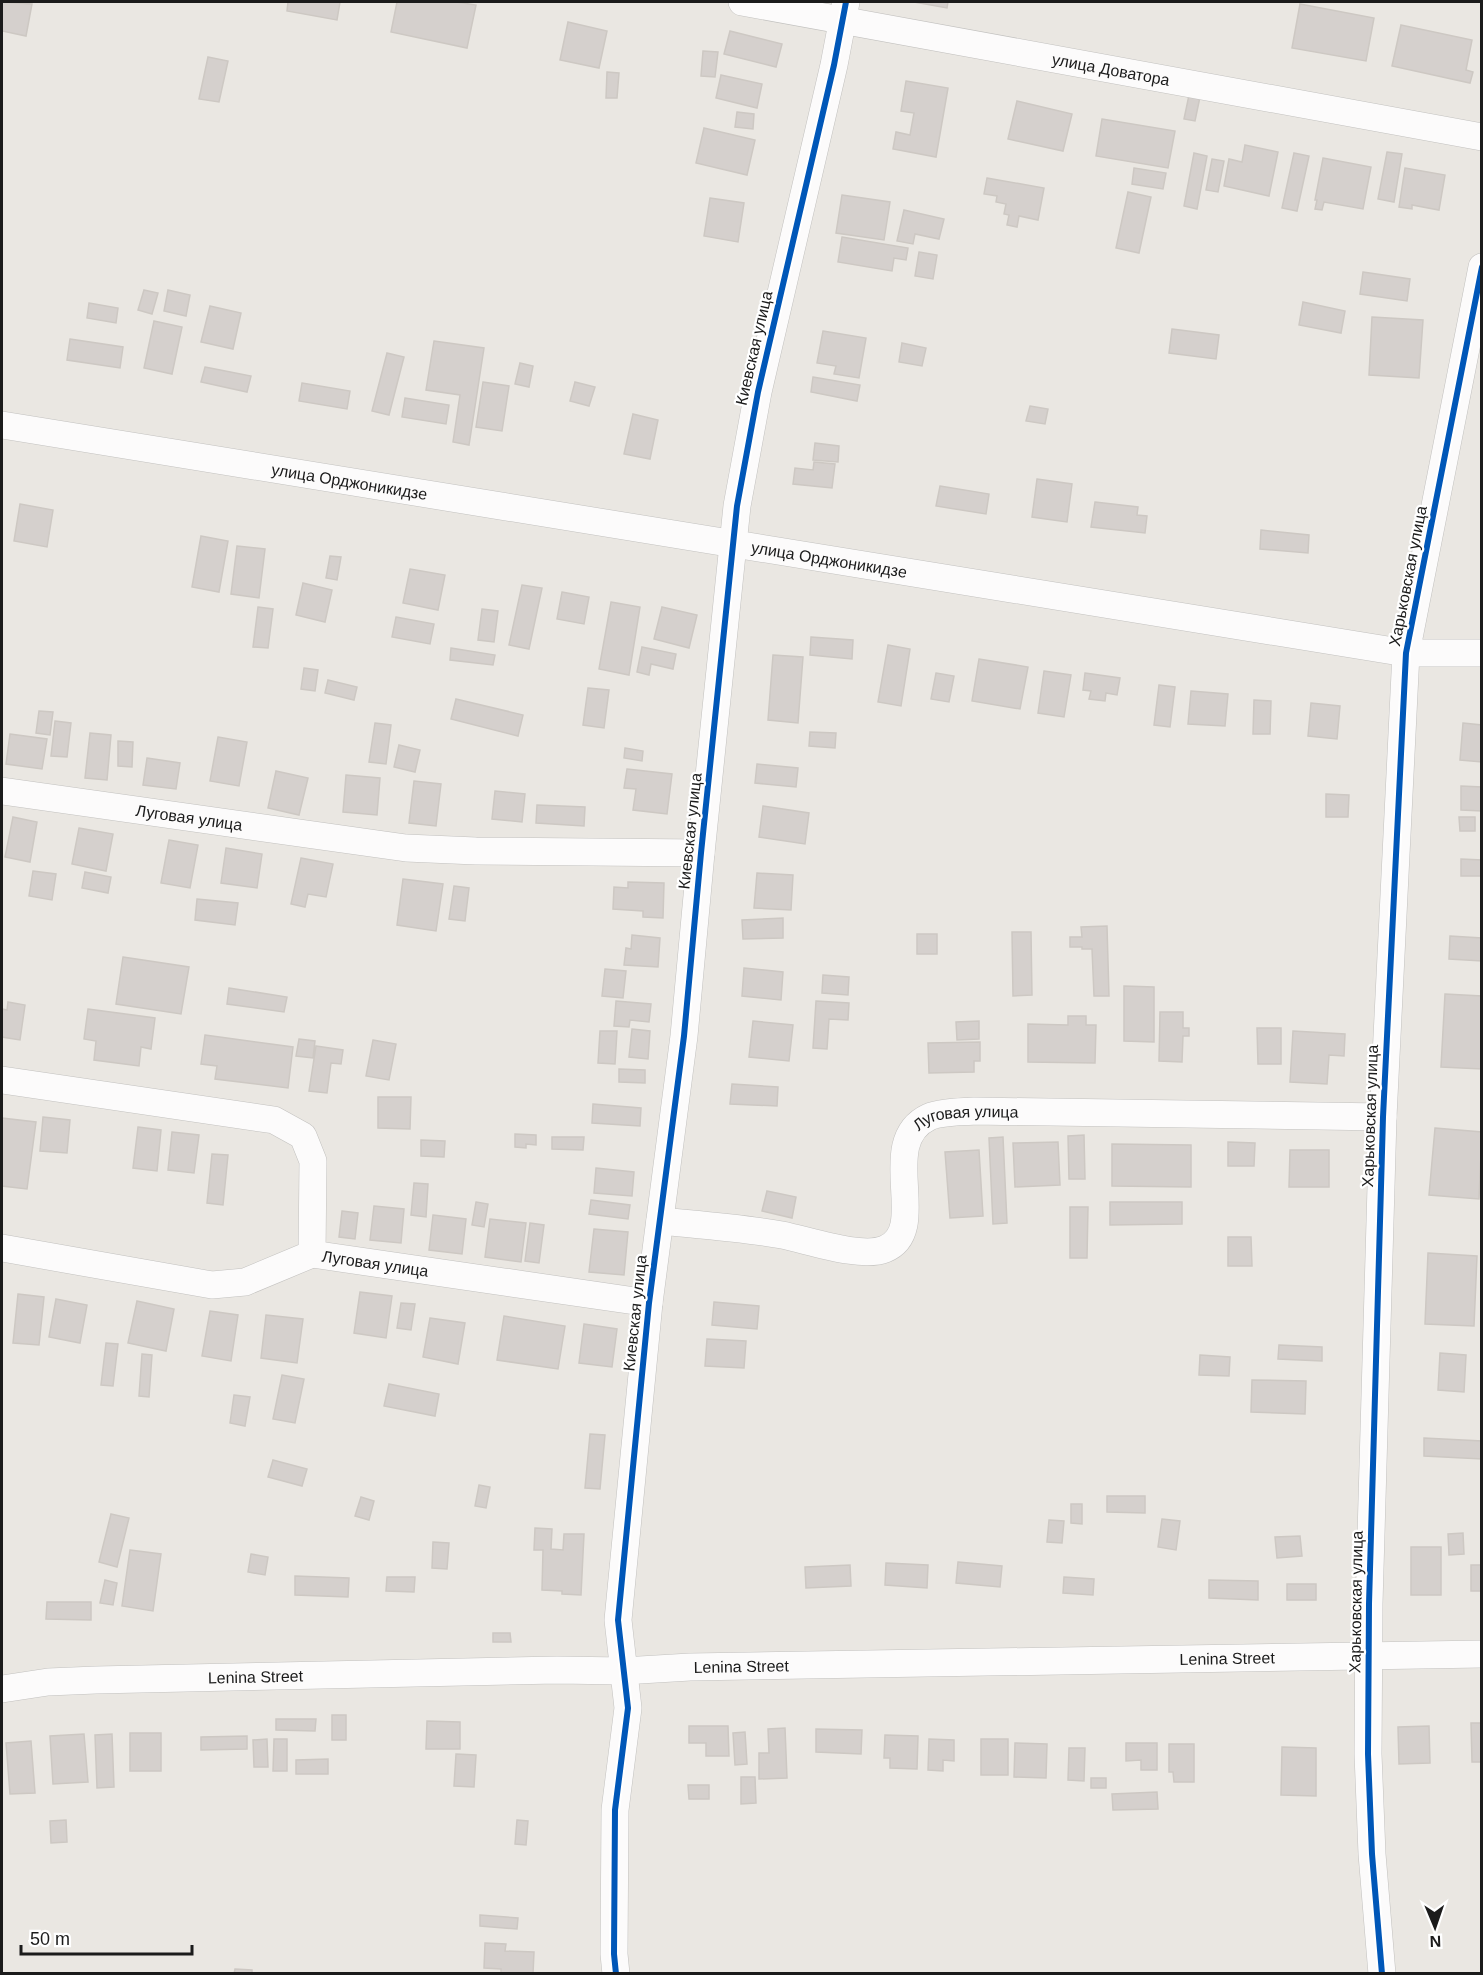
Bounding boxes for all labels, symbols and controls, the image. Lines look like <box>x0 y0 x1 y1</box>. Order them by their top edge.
street label: улица Доватора <box>1051 50 1171 88</box>
street label: Киевская улица <box>733 289 775 407</box>
street label: улица Орджоникидзе <box>270 460 429 502</box>
street label: Харьковская улица <box>1386 504 1430 648</box>
street label: улица Орджоникидзе <box>750 538 908 580</box>
street label: Киевская улица <box>675 772 705 890</box>
street label: Луговая улица <box>135 801 244 833</box>
street label: Харьковская улица <box>1359 1044 1381 1188</box>
street label: Луговая улица <box>909 1102 1019 1133</box>
street label: Луговая улица <box>321 1247 430 1279</box>
street label: Киевская улица <box>620 1254 650 1372</box>
street label: Харьковская улица <box>1346 1530 1366 1673</box>
street label: Lenina Street <box>1179 1649 1275 1667</box>
street label: Lenina Street <box>693 1657 789 1675</box>
street label: Lenina Street <box>208 1667 304 1686</box>
north arrow <box>1405 1897 1465 1957</box>
scale bar <box>21 1918 192 1956</box>
text: 50 m <box>30 1929 70 1949</box>
text: N <box>1429 1933 1442 1950</box>

